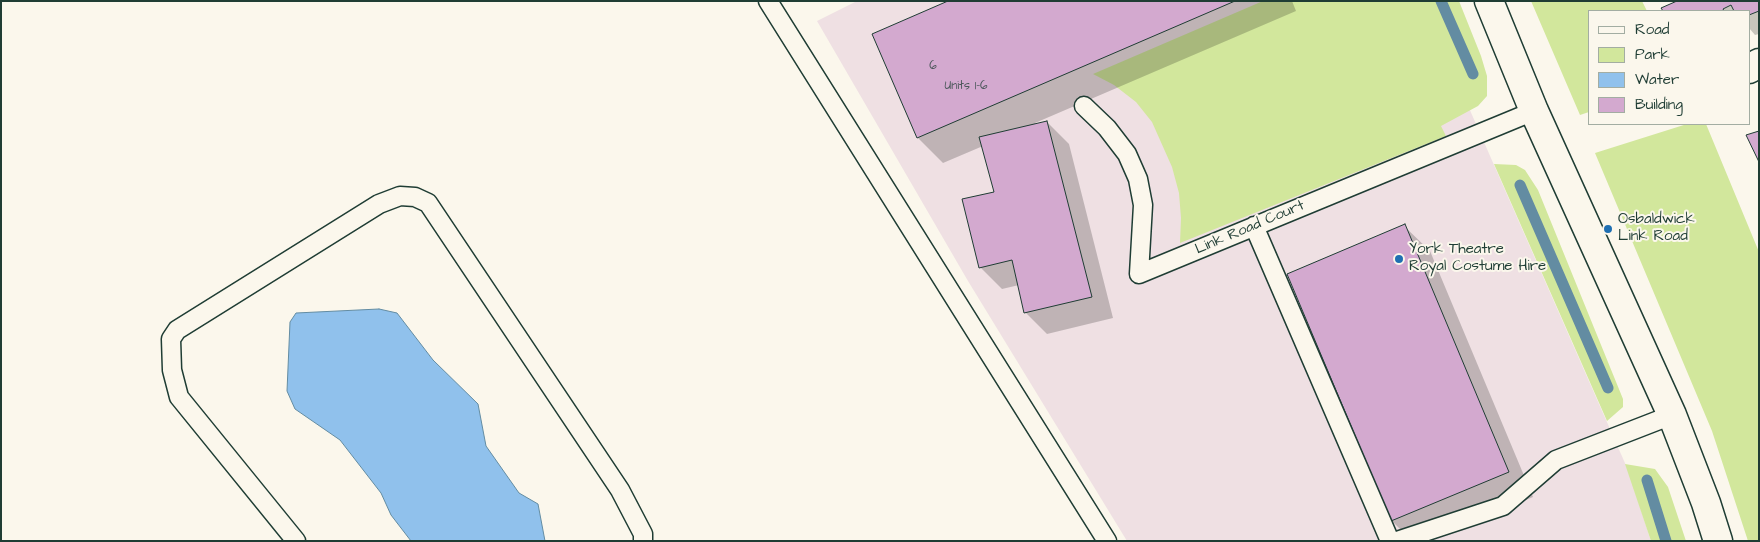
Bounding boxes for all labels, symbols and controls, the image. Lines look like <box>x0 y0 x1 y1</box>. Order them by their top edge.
legend <box>1588 10 1750 125</box>
text: Road <box>1635 19 1669 40</box>
text: Park <box>1635 44 1670 65</box>
house number: 6 <box>929 59 937 73</box>
text: Water <box>1635 69 1679 90</box>
house number: Units 1-6 <box>944 79 988 93</box>
text: Building <box>1635 94 1683 115</box>
street label: Link Road Court <box>1193 197 1307 259</box>
place label: Osbaldwick Link Road <box>1618 211 1695 246</box>
marker: Osbaldwick Link Road <box>1602 223 1614 235</box>
place label: York Theatre Royal Costume Hire <box>1409 241 1546 276</box>
marker: York Theatre Royal Costume Hire <box>1393 253 1405 265</box>

